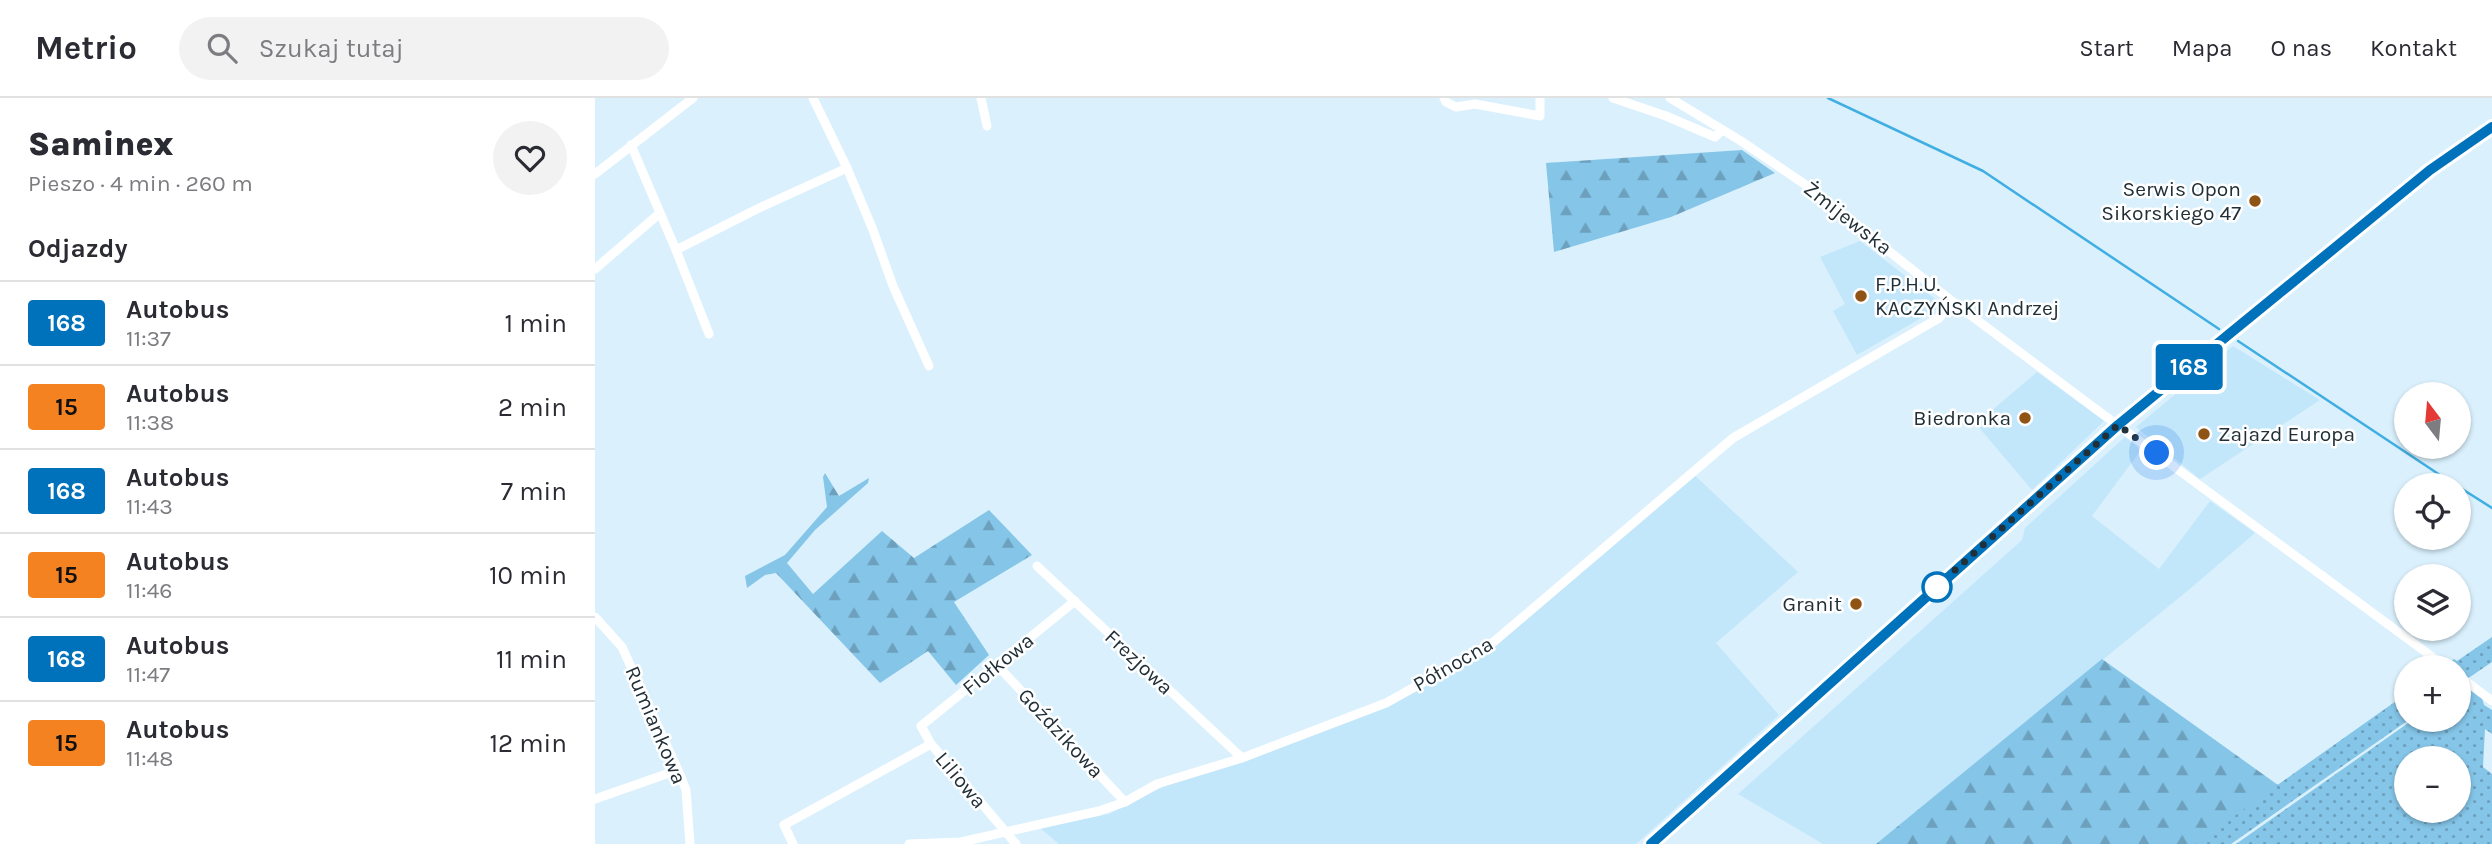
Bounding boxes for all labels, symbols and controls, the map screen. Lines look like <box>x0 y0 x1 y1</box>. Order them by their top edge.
search box <box>179 17 669 80</box>
text: Metrio <box>35 29 137 67</box>
icon: search <box>203 29 241 67</box>
text: Szukaj tutaj <box>259 33 404 64</box>
text: Start <box>2079 34 2134 62</box>
text: Mapa <box>2172 34 2233 62</box>
text: O nas <box>2271 34 2332 62</box>
text: Kontakt <box>2370 34 2457 62</box>
button: heart <box>493 121 567 195</box>
text: Saminex <box>28 125 173 163</box>
text: Pieszo · 4 min · 260 m <box>28 170 253 197</box>
street label: Żmijewska <box>1799 176 1897 260</box>
place label: Serwis Opon Sikorskiego 47 <box>2101 177 2241 225</box>
marker: Serwis Opon Sikorskiego 47 <box>2247 193 2263 209</box>
text: Odjazdy <box>28 233 128 264</box>
place label: F.P.H.U. KACZYŃSKI Andrzej <box>1875 272 2059 320</box>
marker: F.P.H.U. KACZYŃSKI Andrzej <box>1853 288 1869 304</box>
text: Autobus <box>126 294 230 325</box>
text: 1 min <box>504 308 567 339</box>
text: 168 <box>47 309 86 337</box>
text: 11:37 <box>126 325 171 352</box>
line badge: 168 <box>2149 344 2229 390</box>
text: 168 <box>2170 353 2208 381</box>
text: Autobus <box>126 378 230 409</box>
north arrow <box>2394 382 2471 458</box>
map controls <box>2394 382 2471 823</box>
text: 2 min <box>498 392 567 423</box>
text: 15 <box>55 393 78 421</box>
place label: Biedronka <box>1913 406 2011 430</box>
text: 11:38 <box>126 409 174 436</box>
marker: Biedronka <box>2017 410 2033 426</box>
place label: Zajazd Europa <box>2218 422 2355 446</box>
marker: Zajazd Europa <box>2196 426 2212 442</box>
your location <box>2139 435 2174 470</box>
text: Autobus <box>126 462 230 493</box>
button: locate <box>2394 473 2471 550</box>
text: 7 min <box>501 476 567 507</box>
text: 168 <box>47 477 86 505</box>
text: 11:43 <box>126 493 173 520</box>
text: Autobus <box>126 546 230 577</box>
text: 10 min <box>489 560 567 591</box>
text: 15 <box>55 561 78 589</box>
button: layers <box>2394 564 2471 641</box>
unlabelled marker <box>1922 572 1952 602</box>
text: 11:46 <box>126 577 173 604</box>
place label: Granit <box>1782 592 1842 616</box>
marker: Granit <box>1848 596 1864 612</box>
street label: Frezjowa <box>1100 625 1178 699</box>
street label: Fiołkowa <box>958 628 1038 700</box>
text: Autobus <box>126 630 230 661</box>
street label: Północna <box>1409 632 1497 696</box>
text: 11 min <box>496 644 567 675</box>
text: 168 <box>47 645 86 673</box>
button: + <box>2394 655 2471 732</box>
text: 11:47 <box>126 661 170 688</box>
street label: Rumiankowa <box>620 662 692 788</box>
street label: Goździkowa <box>1013 683 1109 783</box>
text: Autobus <box>126 714 230 745</box>
text: 12 min <box>489 728 567 759</box>
text: 15 <box>55 729 78 757</box>
text: 11:48 <box>126 745 173 772</box>
button: − <box>2394 746 2471 823</box>
street label: Liliowa <box>930 747 992 813</box>

